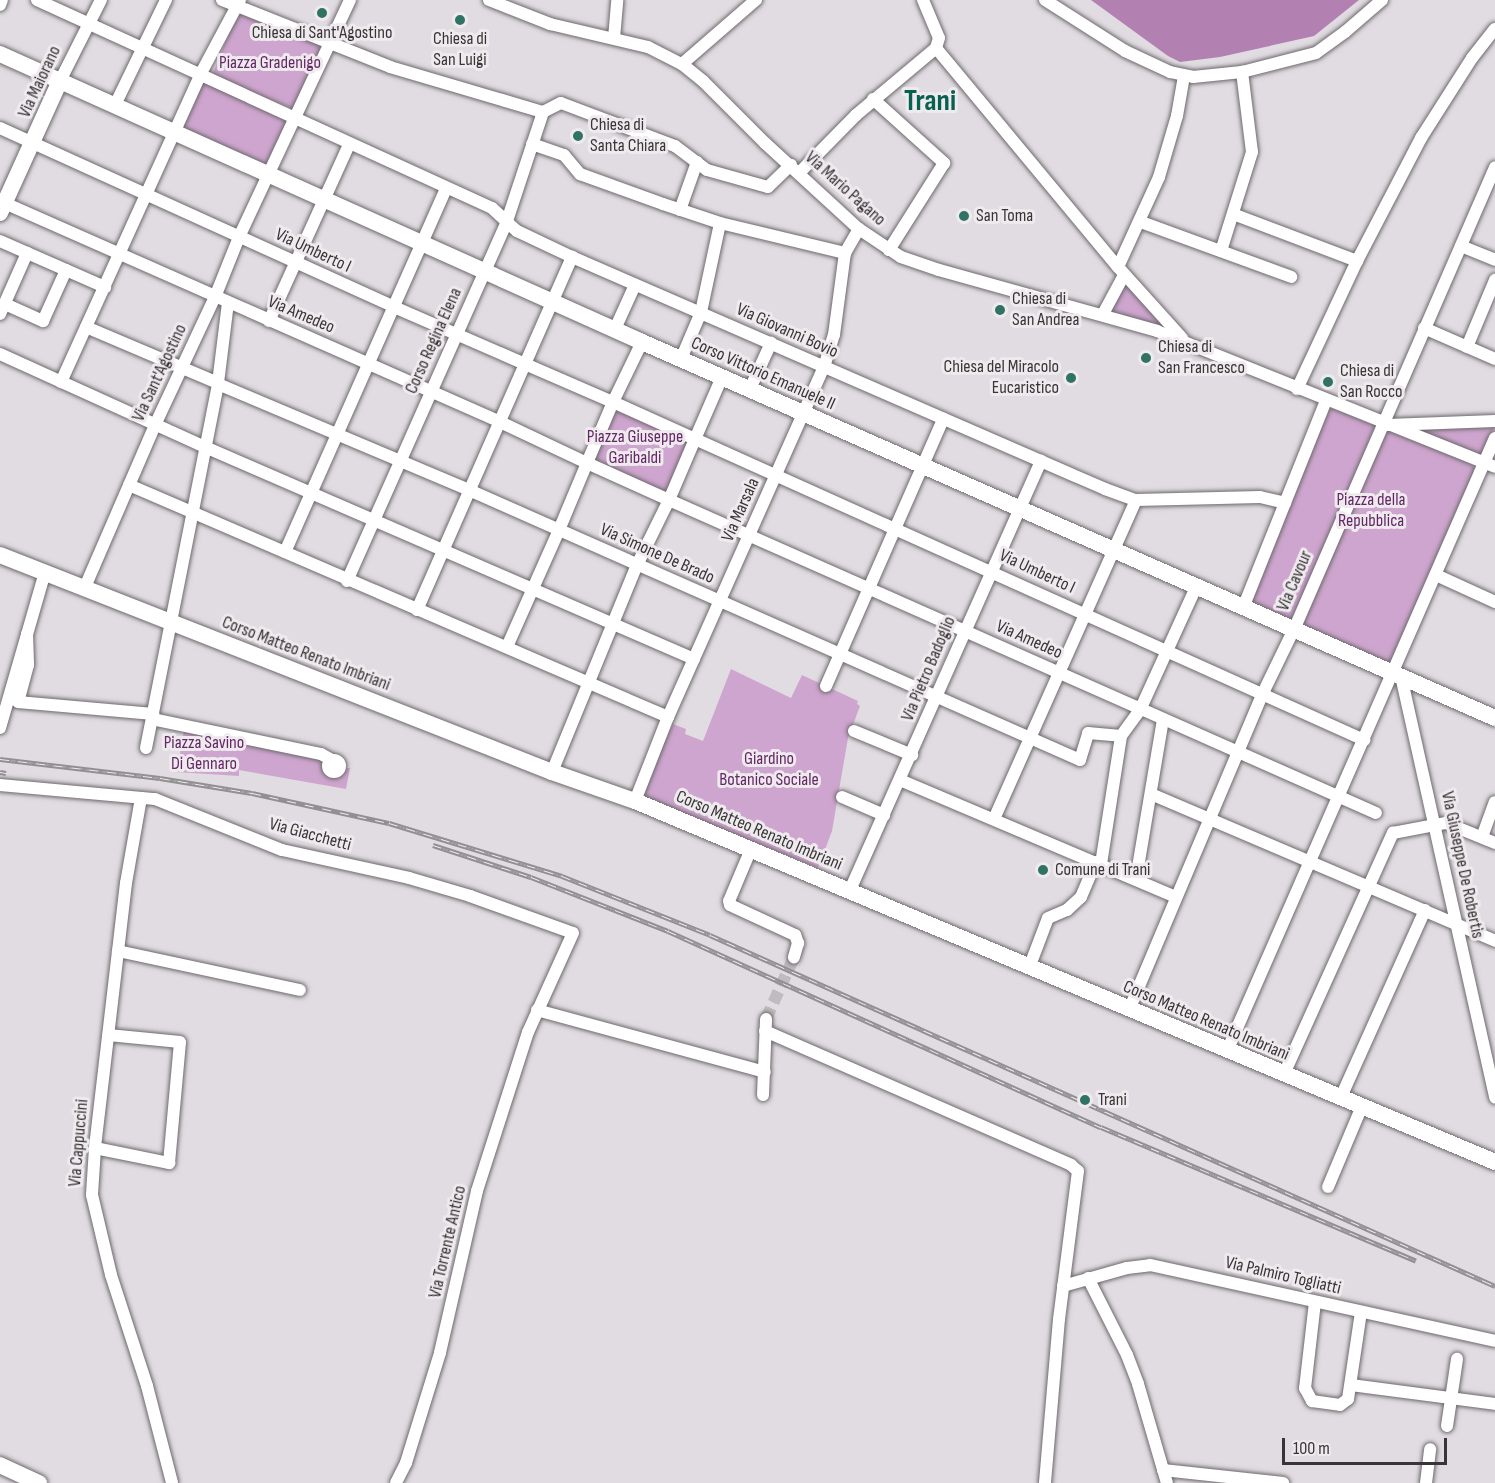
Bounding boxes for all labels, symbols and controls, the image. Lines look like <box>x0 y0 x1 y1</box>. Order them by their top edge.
marker: Chiesa di Sant'Agostino <box>315 6 329 20</box>
marker: Chiesa di San Luigi <box>453 13 467 27</box>
place label: Chiesa di Sant'Agostino <box>252 22 392 44</box>
place label: Chiesa di San Luigi <box>433 29 487 72</box>
street label: Via Maiorano <box>14 43 66 121</box>
park label: Piazza Gradenigo <box>219 52 321 74</box>
district label: Trani <box>904 83 956 119</box>
place label: Chiesa di Santa Chiara <box>590 115 666 158</box>
marker: Chiesa di Santa Chiara <box>571 129 585 143</box>
street label: Via Mario Pagano <box>800 147 890 231</box>
place label: San Toma <box>976 205 1033 227</box>
marker: San Toma <box>957 209 971 223</box>
street label: Via Umberto I <box>272 224 354 278</box>
street label: Corso Regina Elena <box>401 285 467 397</box>
place label: Chiesa di San Andrea <box>1012 289 1079 332</box>
street label: Via Amedeo <box>264 291 338 339</box>
street label: Via Giovanni Bovio <box>733 299 841 363</box>
marker: Chiesa di San Andrea <box>993 303 1007 317</box>
street label: Via Sant'Agostino <box>128 321 192 425</box>
street label: Corso Vittorio Emanuele II <box>688 333 838 415</box>
place label: Chiesa di San Francesco <box>1158 337 1245 380</box>
marker: Chiesa di San Francesco <box>1139 351 1153 365</box>
place label: Chiesa del Miracolo Eucaristico <box>944 357 1059 400</box>
place label: Chiesa di San Rocco <box>1340 361 1402 404</box>
marker: Chiesa del Miracolo Eucaristico <box>1064 371 1078 385</box>
marker: Chiesa di San Rocco <box>1321 375 1335 389</box>
park label: Piazza Giuseppe Garibaldi <box>587 427 683 470</box>
street label: Via Marsala <box>717 475 765 545</box>
park label: Piazza della Repubblica <box>1337 490 1405 532</box>
street label: Via Simone De Brado <box>596 519 718 589</box>
street label: Via Umberto I <box>996 545 1078 599</box>
street label: Via Cavour <box>1273 548 1317 614</box>
street label: Corso Matteo Renato Imbriani <box>219 612 393 696</box>
street label: Via Pietro Badoglio <box>897 613 961 725</box>
street label: Via Amedeo <box>993 616 1065 664</box>
park label: Piazza Savino Di Gennaro <box>164 733 244 776</box>
park label: Giardino Botanico Sociale <box>719 749 819 792</box>
street label: Corso Matteo Renato Imbriani <box>673 786 845 876</box>
street label: Via Giuseppe De Robertis <box>1436 790 1488 940</box>
street label: Via Giacchetti <box>267 814 353 856</box>
place label: Comune di Trani <box>1055 859 1150 881</box>
marker: Comune di Trani <box>1036 863 1050 877</box>
street label: Corso Matteo Renato Imbriani <box>1120 976 1292 1066</box>
place label: Trani <box>1098 1089 1127 1111</box>
marker: Trani <box>1076 1091 1094 1109</box>
street label: Via Cappuccini <box>64 1098 94 1188</box>
street label: Via Torrente Antico <box>425 1184 471 1300</box>
street label: Via Palmiro Togliatti <box>1223 1252 1343 1300</box>
scale bar <box>1285 1426 1450 1464</box>
text: 100 m <box>1293 1438 1330 1459</box>

